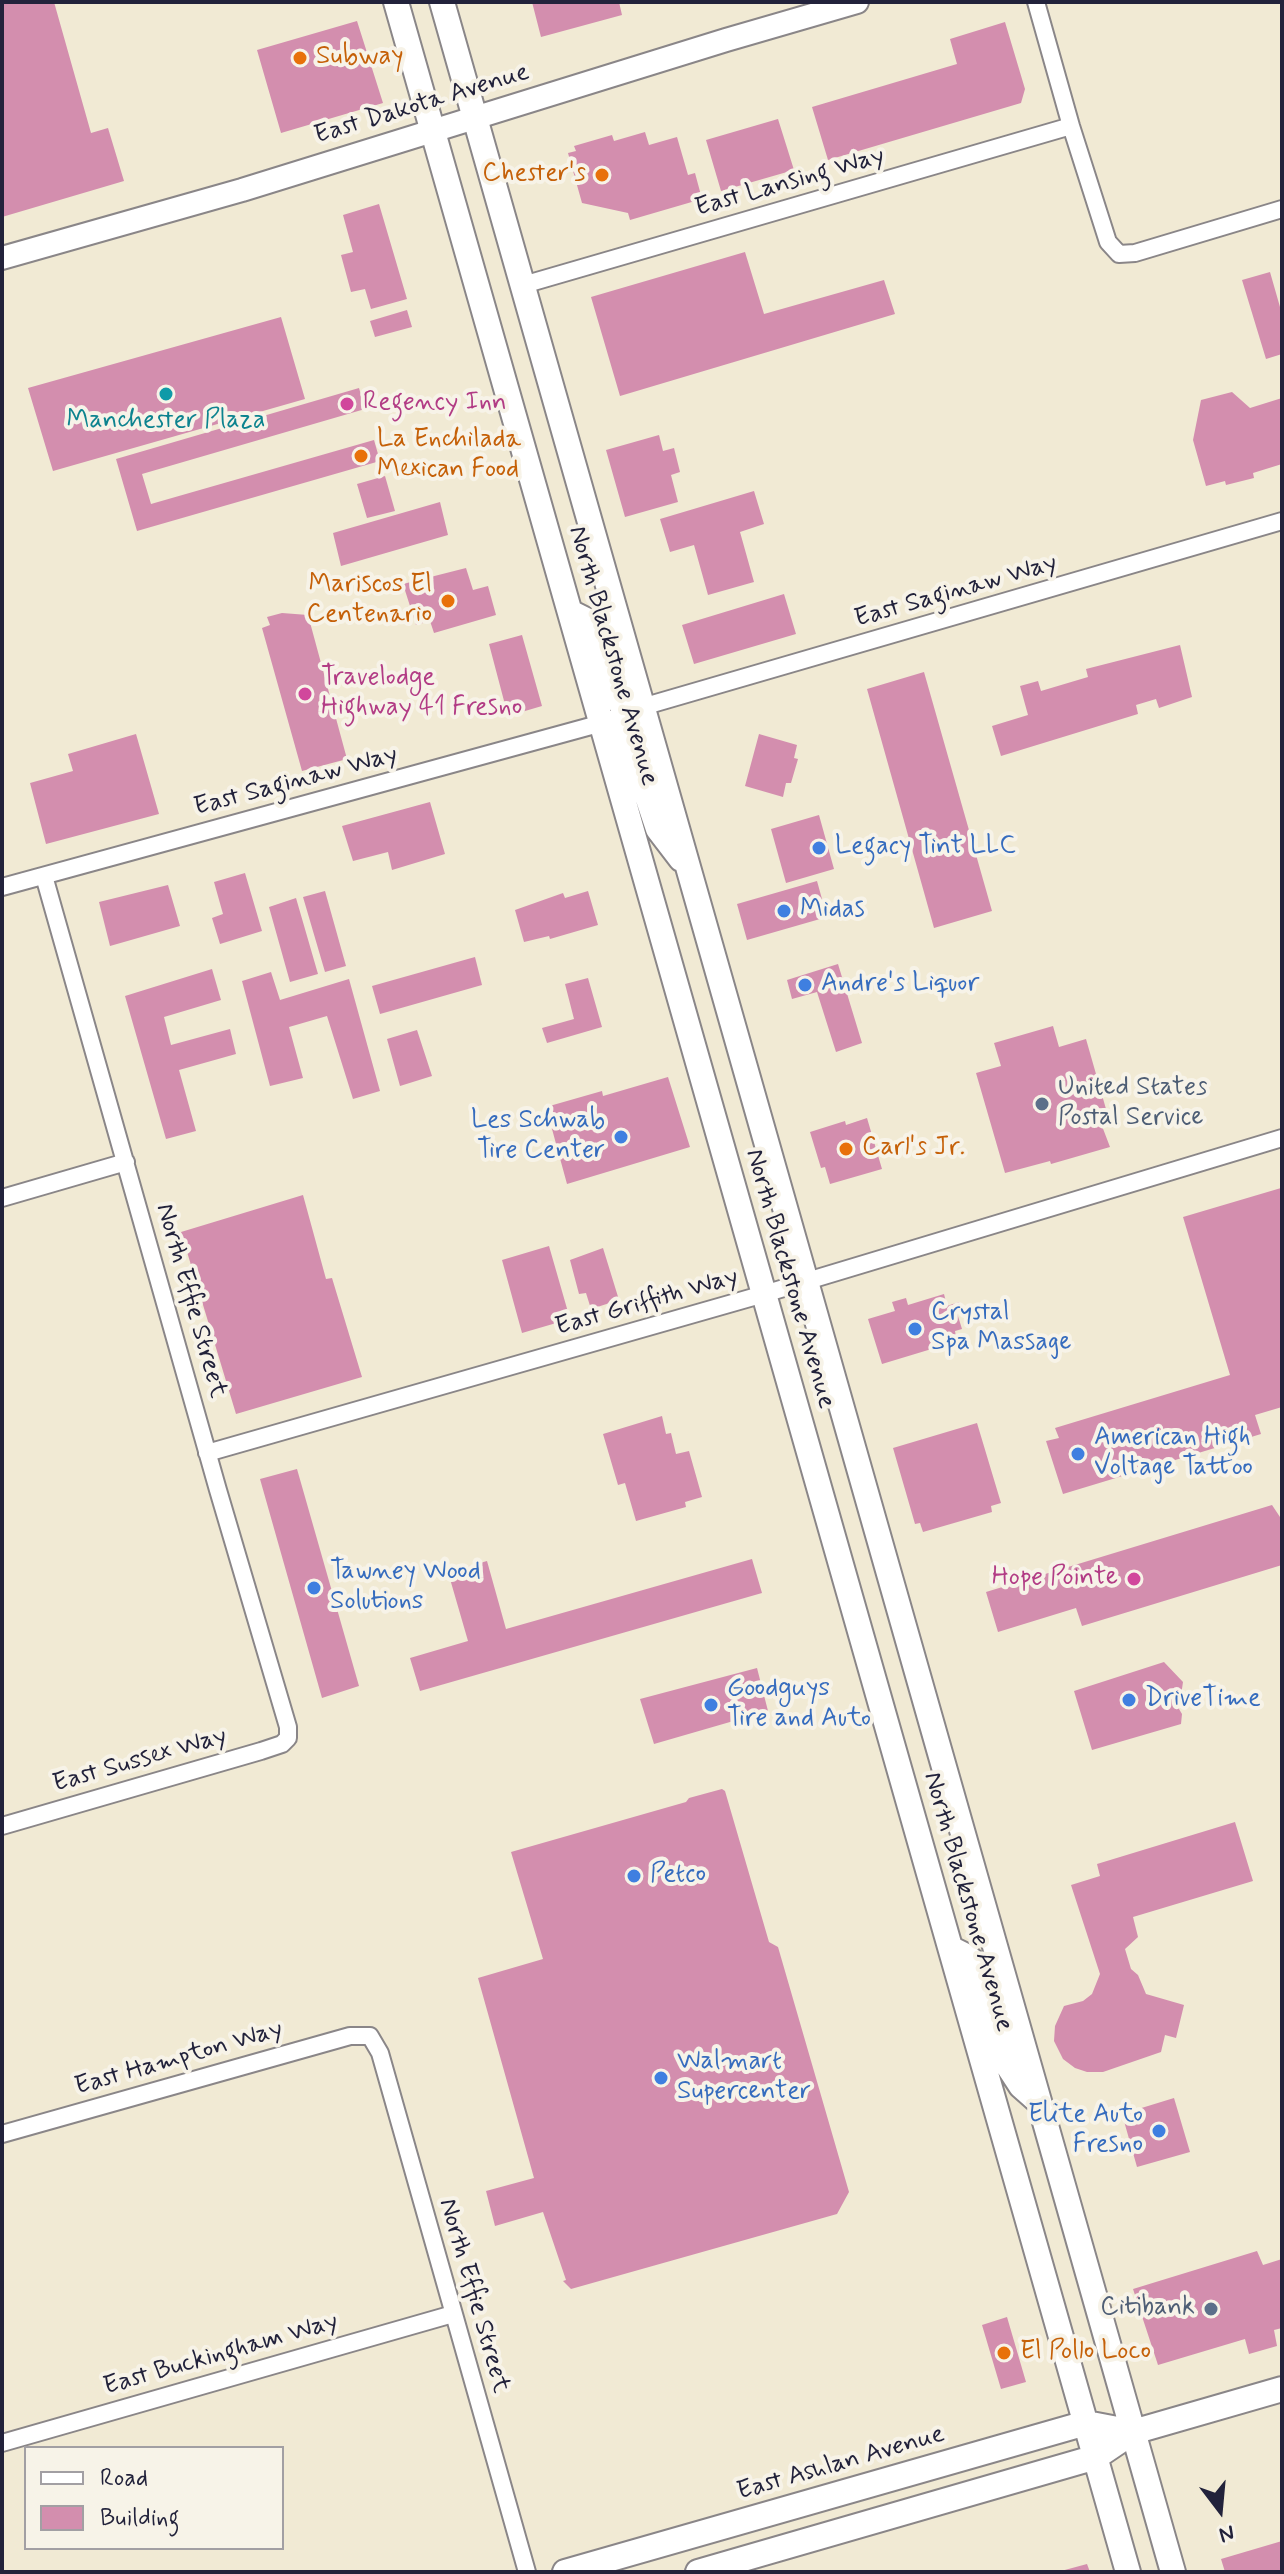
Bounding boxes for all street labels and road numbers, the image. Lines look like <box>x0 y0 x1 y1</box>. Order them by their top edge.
street label: East Dakota Avenue <box>311 58 533 152</box>
street label: East Lansing Way <box>692 141 888 225</box>
street label: North Blackstone Avenue <box>560 523 664 789</box>
street label: East Saginaw Way <box>851 548 1061 636</box>
street label: East Saginaw Way <box>191 740 401 824</box>
street label: North Blackstone Avenue <box>737 1146 841 1412</box>
street label: North Effie Street <box>147 1200 233 1402</box>
street label: East Griffith Way <box>552 1262 742 1344</box>
street label: East Sussex Way <box>49 1721 231 1801</box>
street label: North Blackstone Avenue <box>915 1769 1019 2035</box>
street label: East Hampton Way <box>71 2014 287 2104</box>
street label: North Effie Street <box>430 2195 516 2397</box>
street label: East Buckingham Way <box>100 2307 342 2403</box>
street label: East Ashlan Avenue <box>734 2419 948 2509</box>

